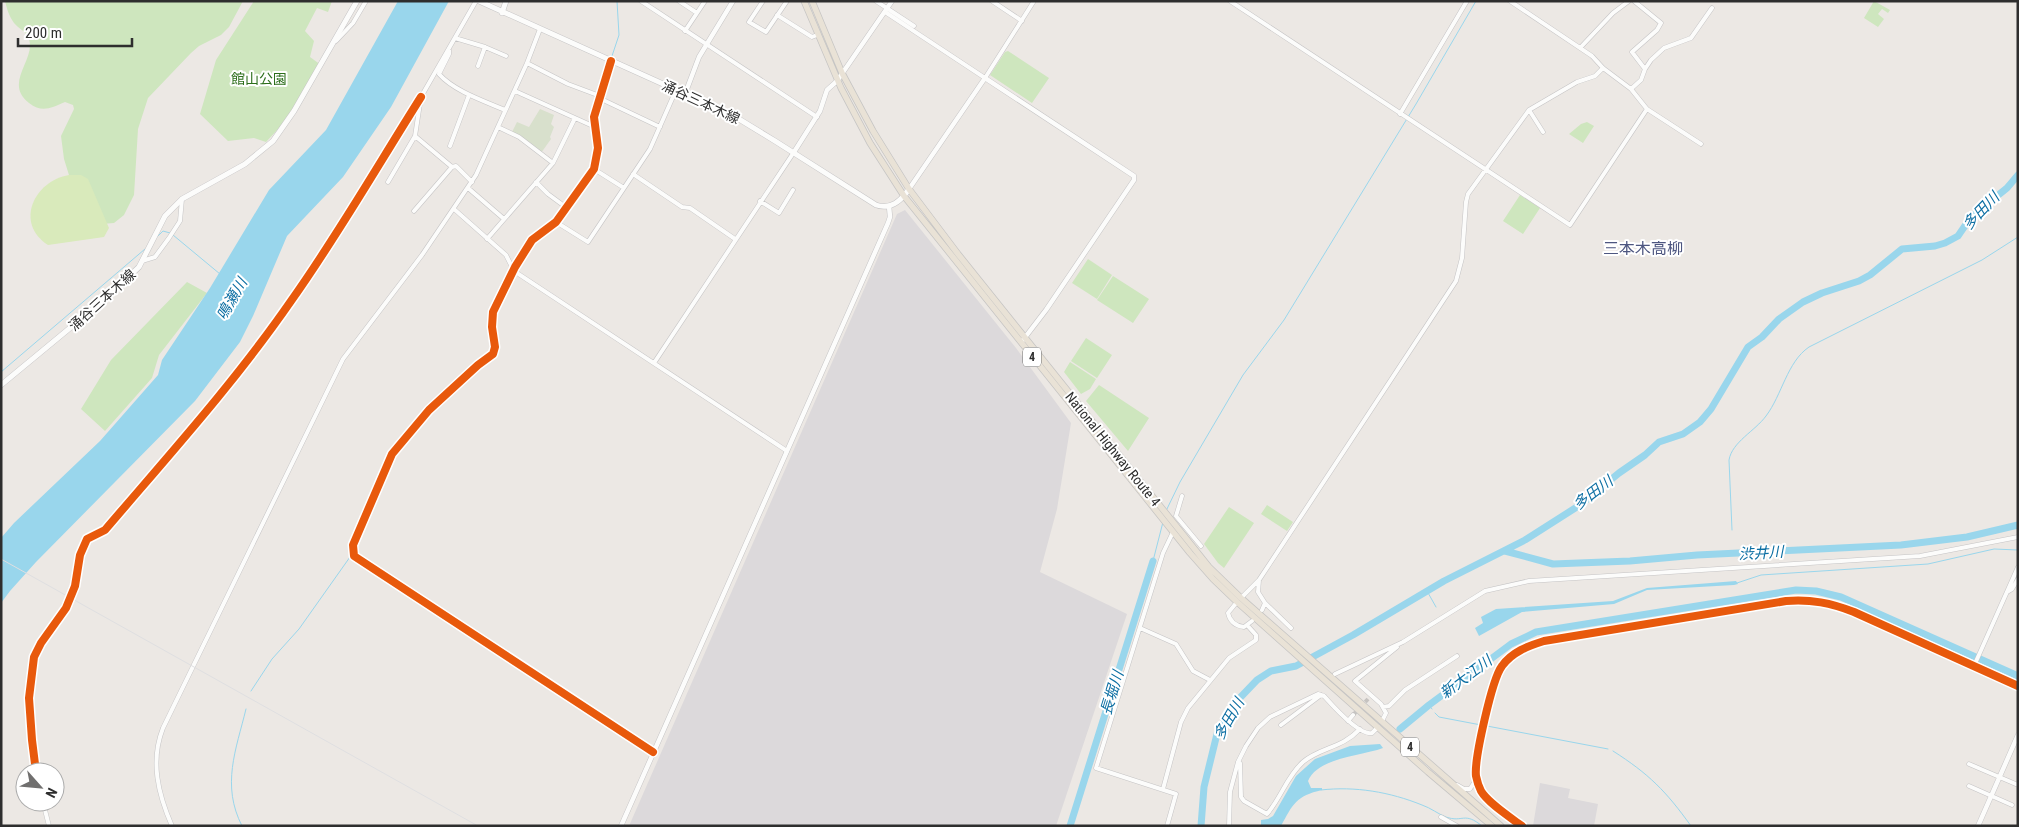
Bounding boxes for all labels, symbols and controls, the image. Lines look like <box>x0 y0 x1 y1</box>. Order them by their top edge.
scale bar <box>18 15 131 47</box>
text: 200 m <box>25 24 62 42</box>
park label: 館山公園 <box>231 71 287 87</box>
street label: 涌谷三本木線 <box>660 77 742 127</box>
water label: 多田川 <box>1959 187 2004 233</box>
district label: 三本木高柳 <box>1603 239 1683 258</box>
street label: 涌谷三本木線 <box>65 266 139 334</box>
water label: 鳴瀬川 <box>213 273 252 323</box>
road number: 4 <box>1023 348 1041 367</box>
street label: National Highway Route 4 <box>1062 389 1164 509</box>
water label: 多田川 <box>1570 471 1618 514</box>
water label: 渋井川 <box>1738 543 1786 563</box>
water label: 新大江川 <box>1437 651 1497 702</box>
water label: 長堀川 <box>1097 667 1128 717</box>
water label: 多田川 <box>1210 693 1249 743</box>
road number: 4 <box>1401 738 1419 756</box>
north arrow <box>15 762 65 812</box>
text: N <box>43 785 61 800</box>

